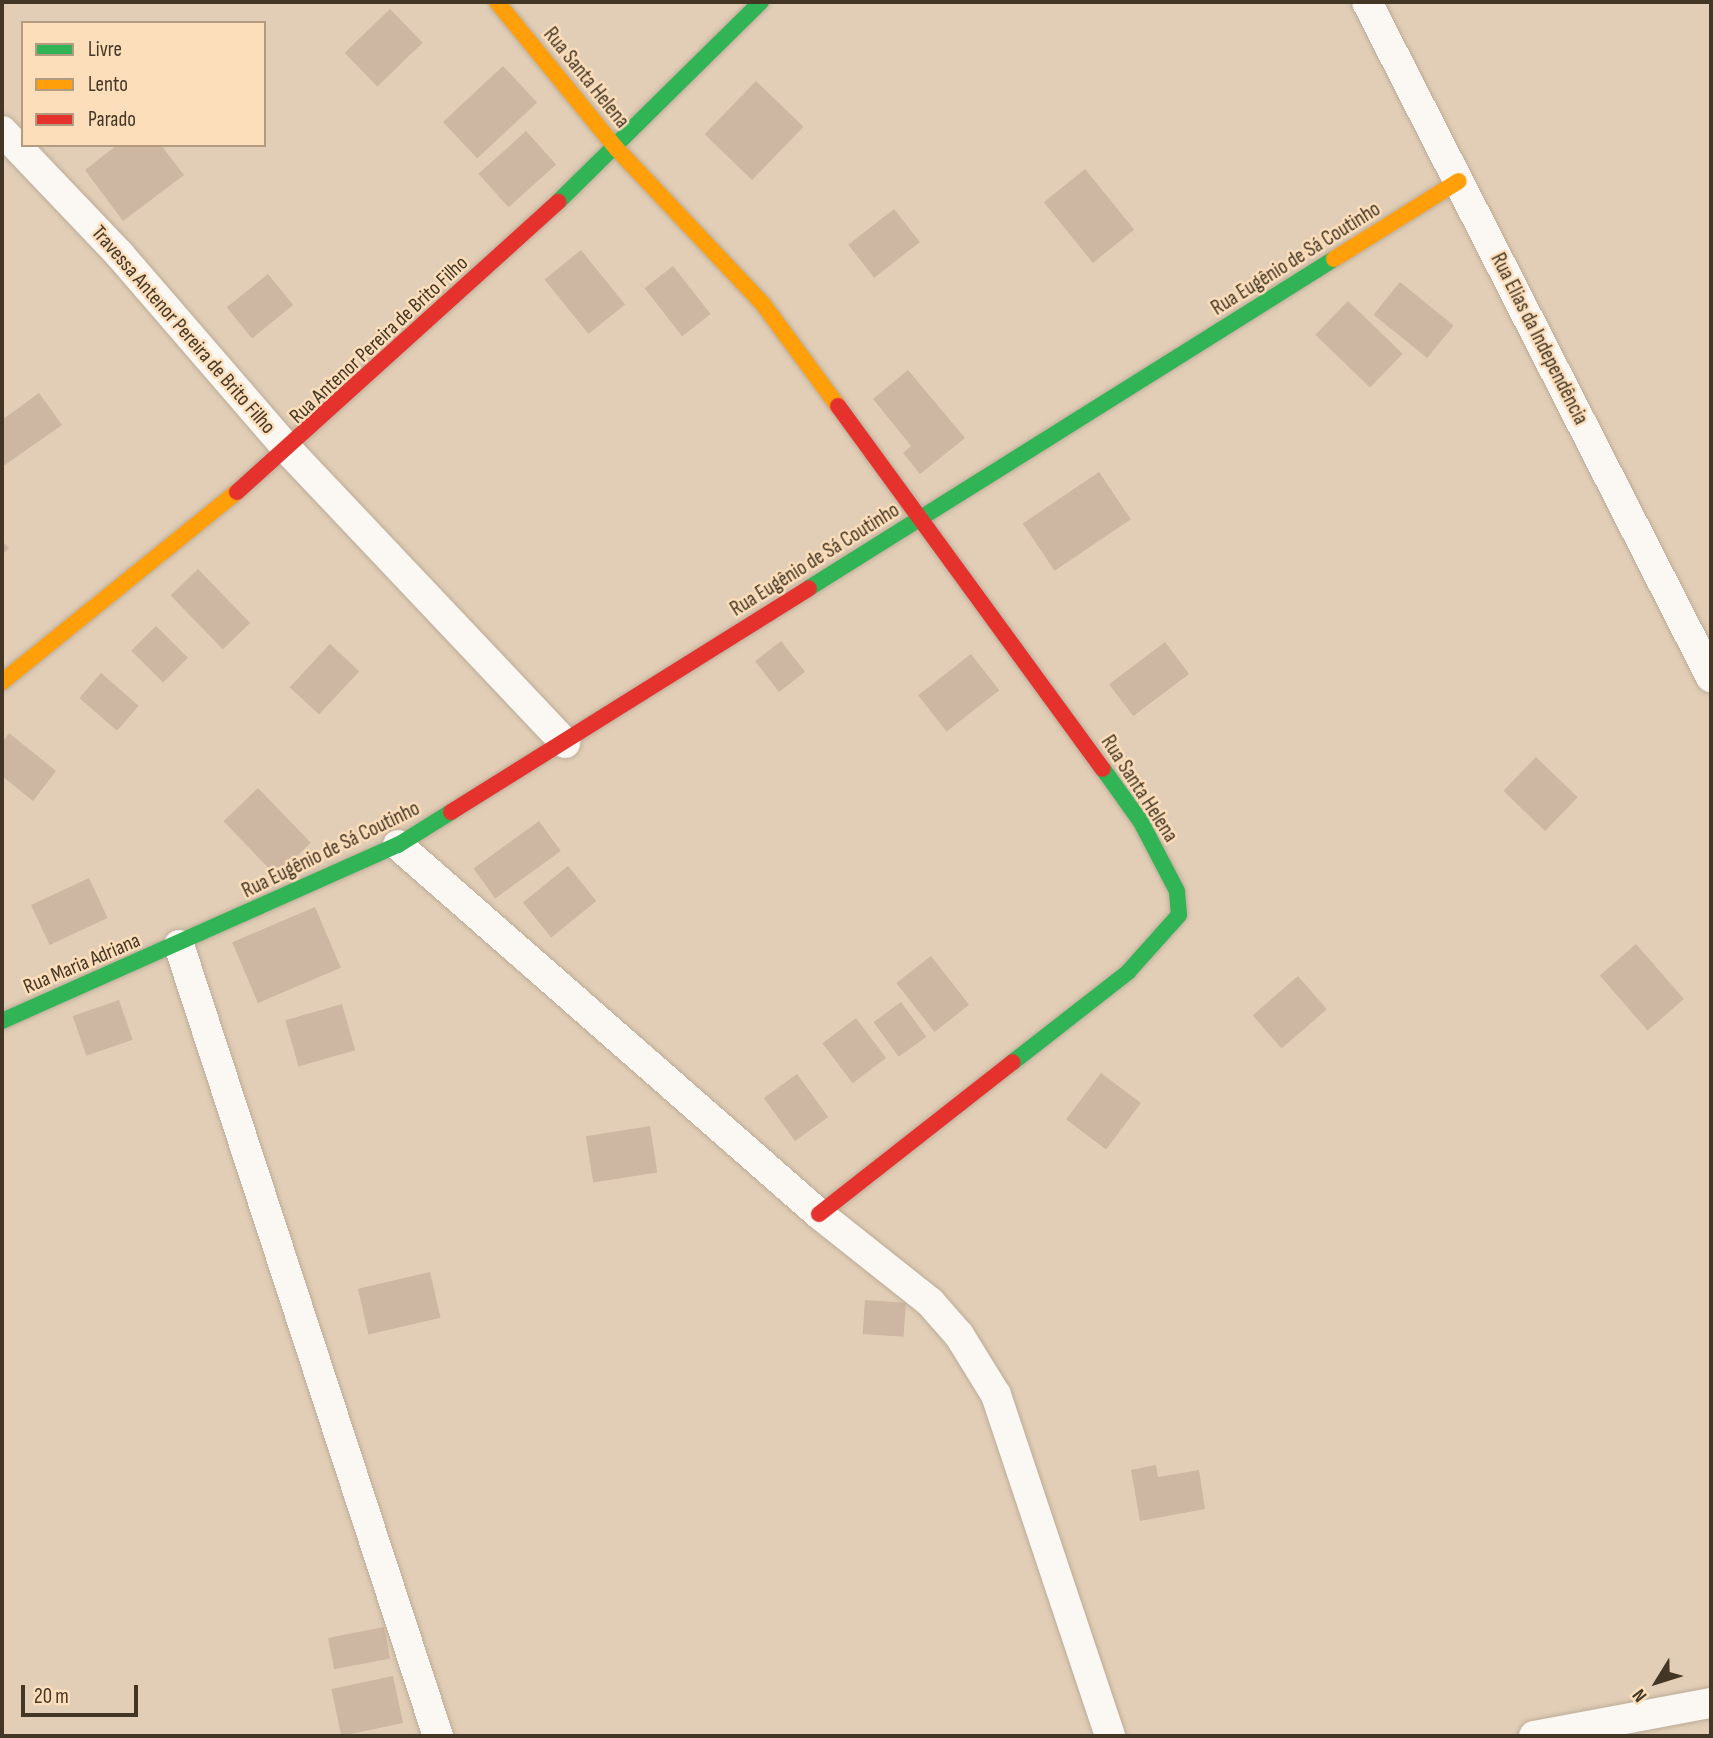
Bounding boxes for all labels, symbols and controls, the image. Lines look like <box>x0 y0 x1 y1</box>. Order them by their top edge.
legend <box>21 21 266 147</box>
street label: Rua Santa Helena <box>538 23 634 133</box>
text: Livre <box>88 37 122 62</box>
text: Lento <box>88 72 128 97</box>
text: Parado <box>88 107 136 132</box>
street label: Rua Eugênio de Sá Coutinho <box>1207 197 1385 321</box>
street label: Travessa Antenor Pereira de Brito Filho <box>86 221 280 439</box>
street label: Rua Elias da Independência <box>1485 249 1593 429</box>
street label: Rua Antenor Pereira de Brito Filho <box>285 251 473 429</box>
street label: Rua Eugênio de Sá Coutinho <box>726 498 904 622</box>
street label: Rua Santa Helena <box>1095 731 1183 847</box>
street label: Rua Eugênio de Sá Coutinho <box>238 796 424 904</box>
street label: Rua Maria Adriana <box>20 928 144 1000</box>
north arrow <box>1622 1647 1692 1717</box>
scale bar <box>24 1672 142 1716</box>
text: 20 m <box>34 1684 69 1709</box>
text: N <box>1628 1684 1652 1706</box>

